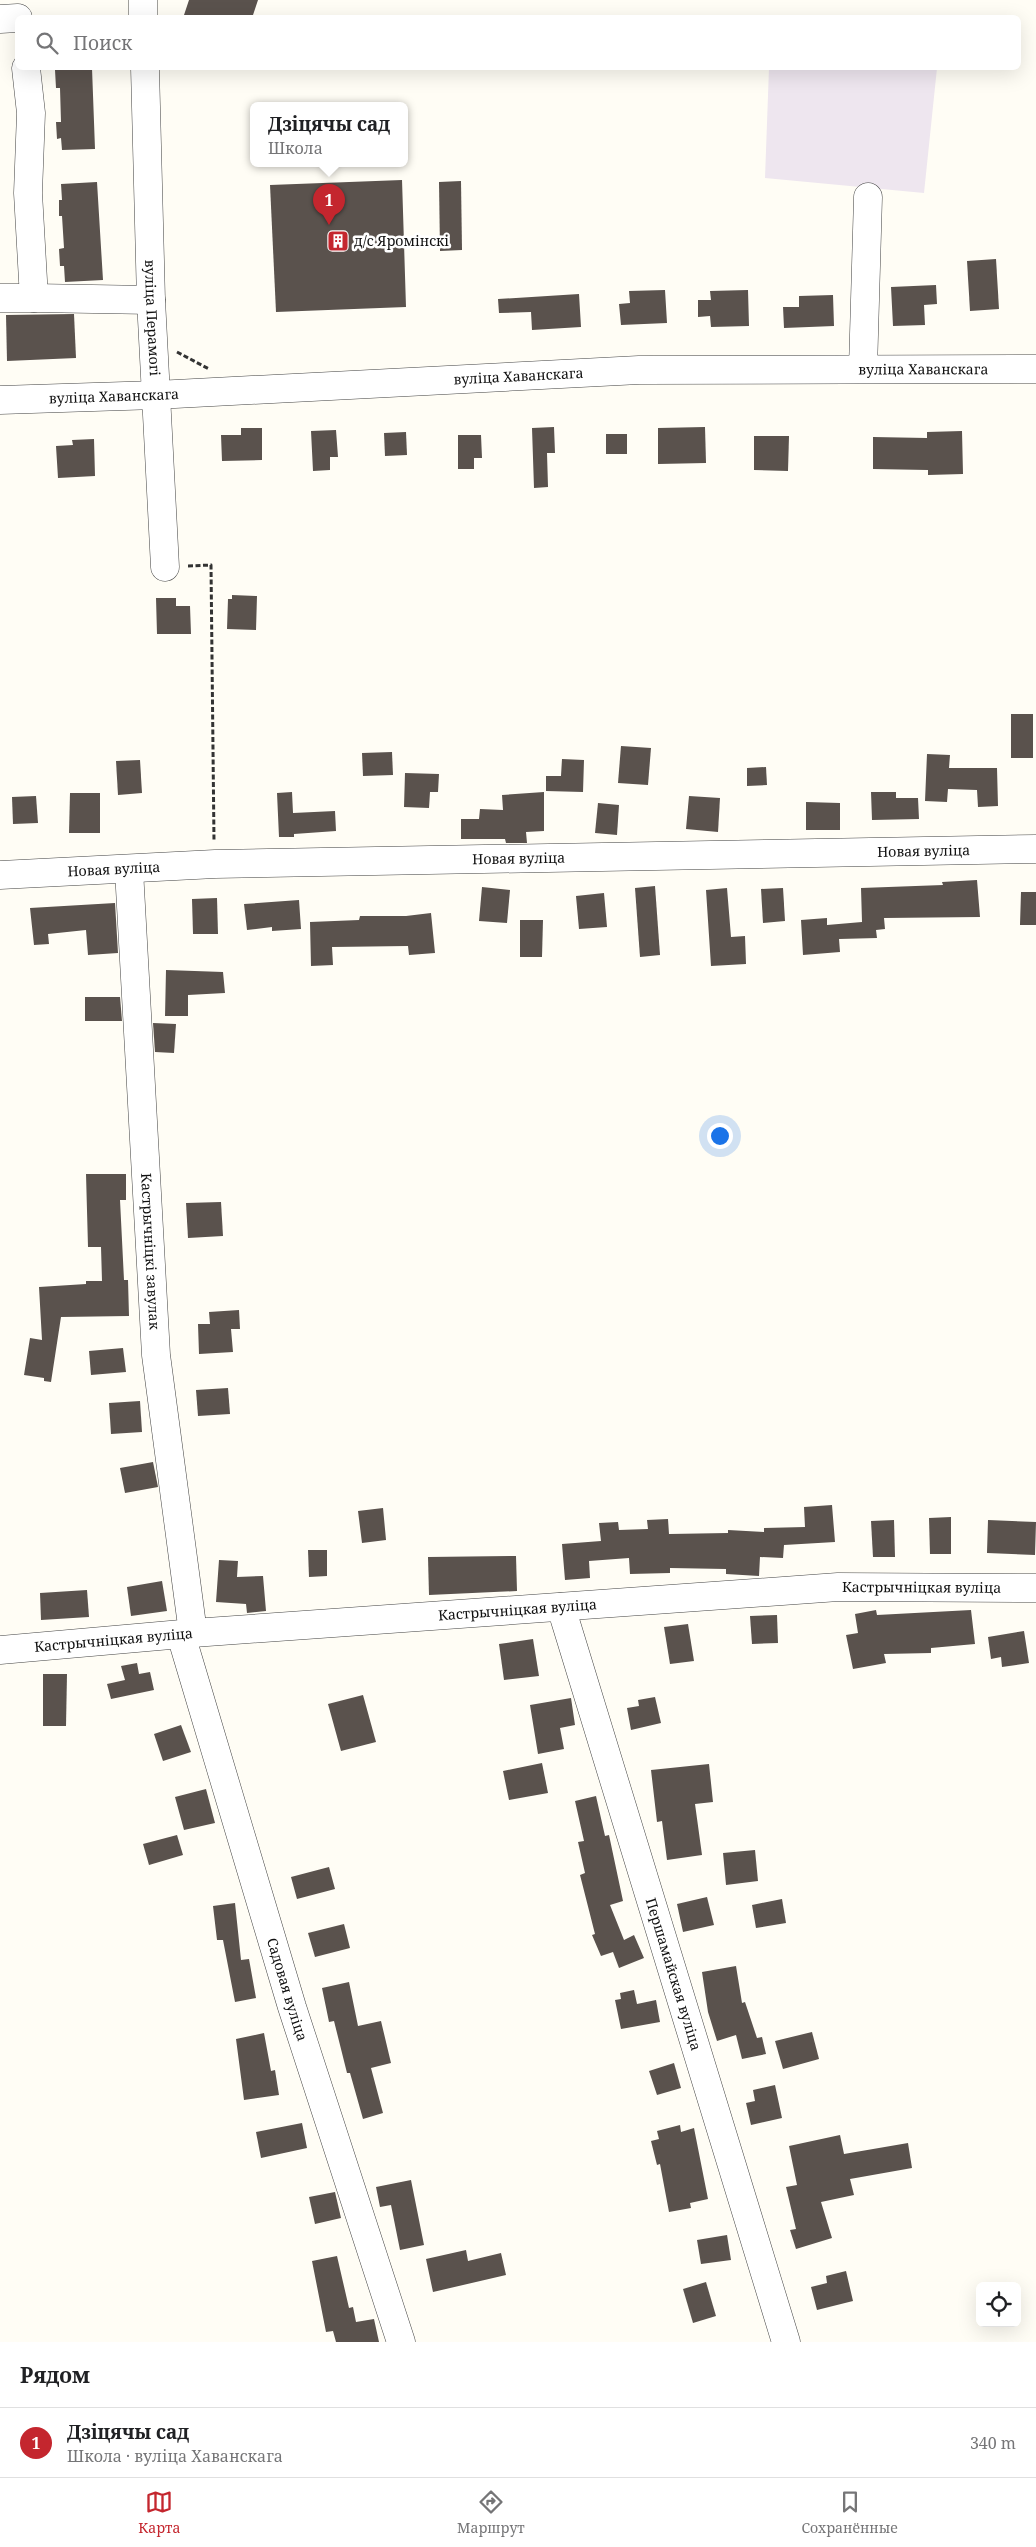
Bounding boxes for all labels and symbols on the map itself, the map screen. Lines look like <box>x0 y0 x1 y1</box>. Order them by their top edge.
pin: 1 <box>313 184 345 225</box>
building icon: д/с Яромінскі <box>326 229 350 253</box>
place label: д/с Яромінскі <box>354 231 449 250</box>
street label: вуліца Перамогі <box>141 259 165 377</box>
street label: вуліца Хаванскага <box>858 359 988 378</box>
street label: вуліца Хаванскага <box>453 363 584 389</box>
street label: вуліца Хаванскага <box>49 384 179 407</box>
street label: Новая вуліца <box>877 840 970 861</box>
street label: Новая вуліца <box>472 848 565 868</box>
street label: Новая вуліца <box>67 857 161 881</box>
your location <box>707 1123 733 1149</box>
street label: Кастрычніцкі завулак <box>137 1173 165 1331</box>
street label: Кастрычніцкая вуліца <box>842 1577 1001 1597</box>
street label: Кастрычніцкая вуліца <box>437 1594 597 1625</box>
street label: Кастрычніцкая вуліца <box>33 1623 194 1656</box>
street label: Першамайская вуліца <box>642 1895 706 2053</box>
street label: Садовая вуліца <box>263 1935 312 2043</box>

